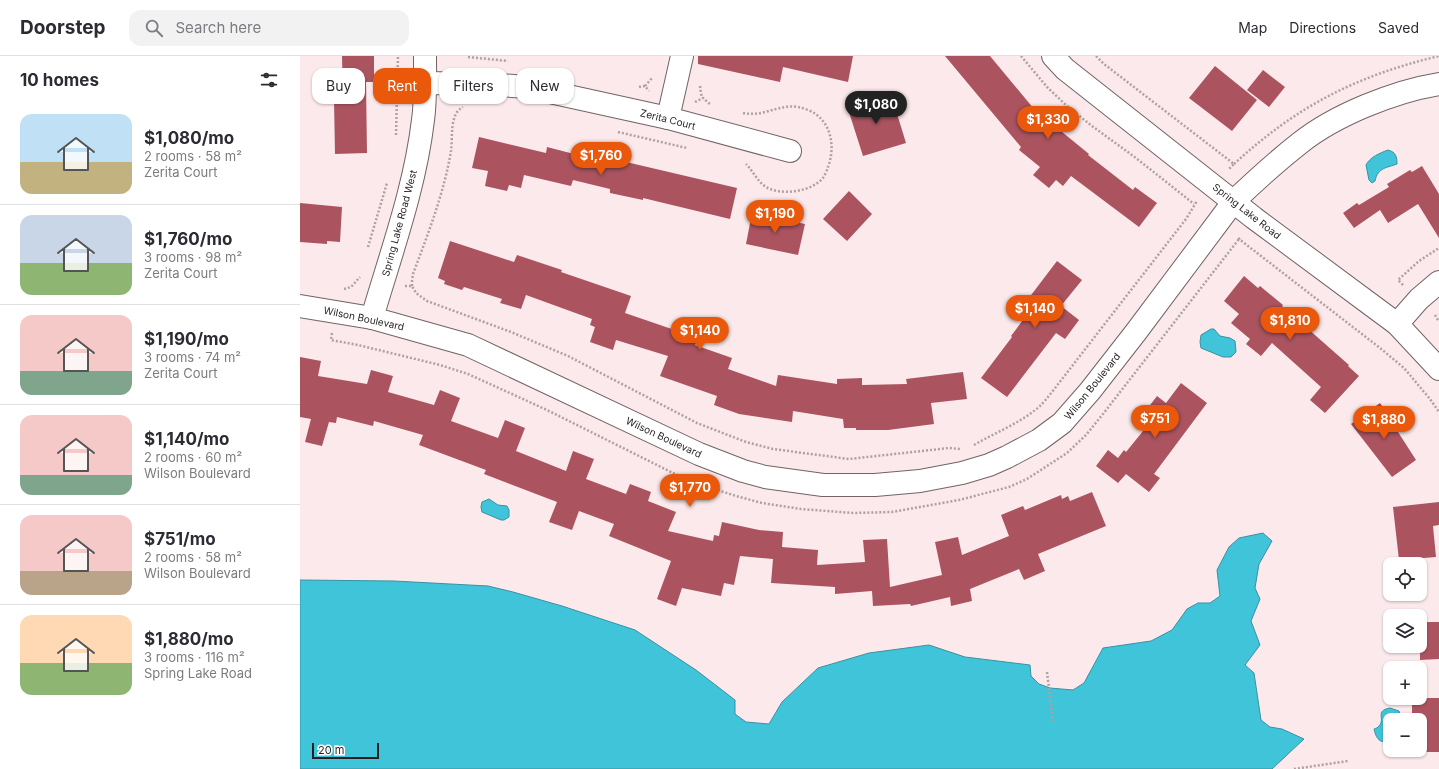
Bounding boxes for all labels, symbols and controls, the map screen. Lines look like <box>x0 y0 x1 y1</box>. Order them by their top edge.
search box <box>129 10 409 46</box>
text: Doorstep <box>20 16 105 39</box>
icon: search <box>143 17 165 39</box>
text: Search here <box>175 18 261 37</box>
text: Map <box>1238 19 1267 36</box>
text: Directions <box>1289 19 1356 36</box>
text: Saved <box>1378 19 1419 36</box>
chip: Buy <box>312 68 365 104</box>
chip: Rent <box>373 68 431 104</box>
chip: Filters <box>439 68 508 104</box>
chip: New <box>516 68 574 104</box>
icon: filters <box>258 69 280 91</box>
text: 10 homes <box>20 70 99 90</box>
pin: $1,080 <box>843 91 909 125</box>
text: $1,080 <box>854 96 898 112</box>
street label: Zerita Court <box>639 106 698 132</box>
pin: $1,330 <box>1015 106 1081 140</box>
text: $1,330 <box>1026 111 1070 127</box>
text: $1,080/mo <box>144 128 234 148</box>
icon: home <box>52 130 100 178</box>
pin: $1,760 <box>568 142 634 176</box>
text: $1,760 <box>580 147 622 163</box>
text: 2 rooms · 58 m² <box>144 148 242 164</box>
text: Zerita Court <box>144 164 218 180</box>
street label: Spring Lake Road West <box>379 168 419 277</box>
street label: Spring Lake Road <box>1211 181 1283 241</box>
pin: $1,190 <box>742 200 808 234</box>
text: $1,190 <box>755 205 795 221</box>
text: $1,760/mo <box>144 229 232 249</box>
icon: home <box>52 231 100 279</box>
text: 3 rooms · 98 m² <box>144 249 242 265</box>
text: Zerita Court <box>144 265 218 281</box>
pin: $1,140 <box>1002 295 1068 329</box>
text: $1,140 <box>1015 300 1055 316</box>
street label: Wilson Boulevard <box>323 304 405 332</box>
pin: $1,810 <box>1257 307 1323 341</box>
text: $1,810 <box>1270 312 1310 328</box>
pin: $1,140 <box>667 317 733 351</box>
text: $1,140 <box>680 322 720 338</box>
text: $1,190/mo <box>144 329 229 349</box>
icon: home <box>52 331 100 379</box>
text: 3 rooms · 74 m² <box>144 349 241 365</box>
street label: Wilson Boulevard <box>1062 350 1122 422</box>
text: Zerita Court <box>144 365 218 381</box>
pin: $751 <box>1131 405 1179 439</box>
pin: $1,880 <box>1351 406 1417 440</box>
text: $751 <box>1140 410 1170 426</box>
text: $1,880 <box>1362 411 1406 427</box>
street label: Wilson Boulevard <box>624 414 704 460</box>
text: $1,140/mo <box>144 429 229 449</box>
icon: home <box>52 431 100 479</box>
text: 2 rooms · 60 m² <box>144 449 242 465</box>
text: Wilson Boulevard <box>144 465 251 481</box>
pin: $1,770 <box>657 474 723 508</box>
text: $1,770 <box>669 479 711 495</box>
text: $751/mo <box>144 529 216 549</box>
icon: home <box>52 531 100 579</box>
text: 2 rooms · 58 m² <box>144 549 242 565</box>
map controls <box>1383 557 1427 757</box>
button: locate <box>1383 557 1427 601</box>
text: Wilson Boulevard <box>144 565 251 581</box>
button: layers <box>1383 609 1427 653</box>
text: $1,880/mo <box>144 629 234 649</box>
icon: home <box>52 631 100 679</box>
text: 3 rooms · 116 m² <box>144 649 245 665</box>
button: + <box>1383 661 1427 705</box>
text: Spring Lake Road <box>144 665 252 681</box>
button: − <box>1383 713 1427 757</box>
scale bar <box>312 741 379 760</box>
text: 20 m <box>318 743 344 757</box>

